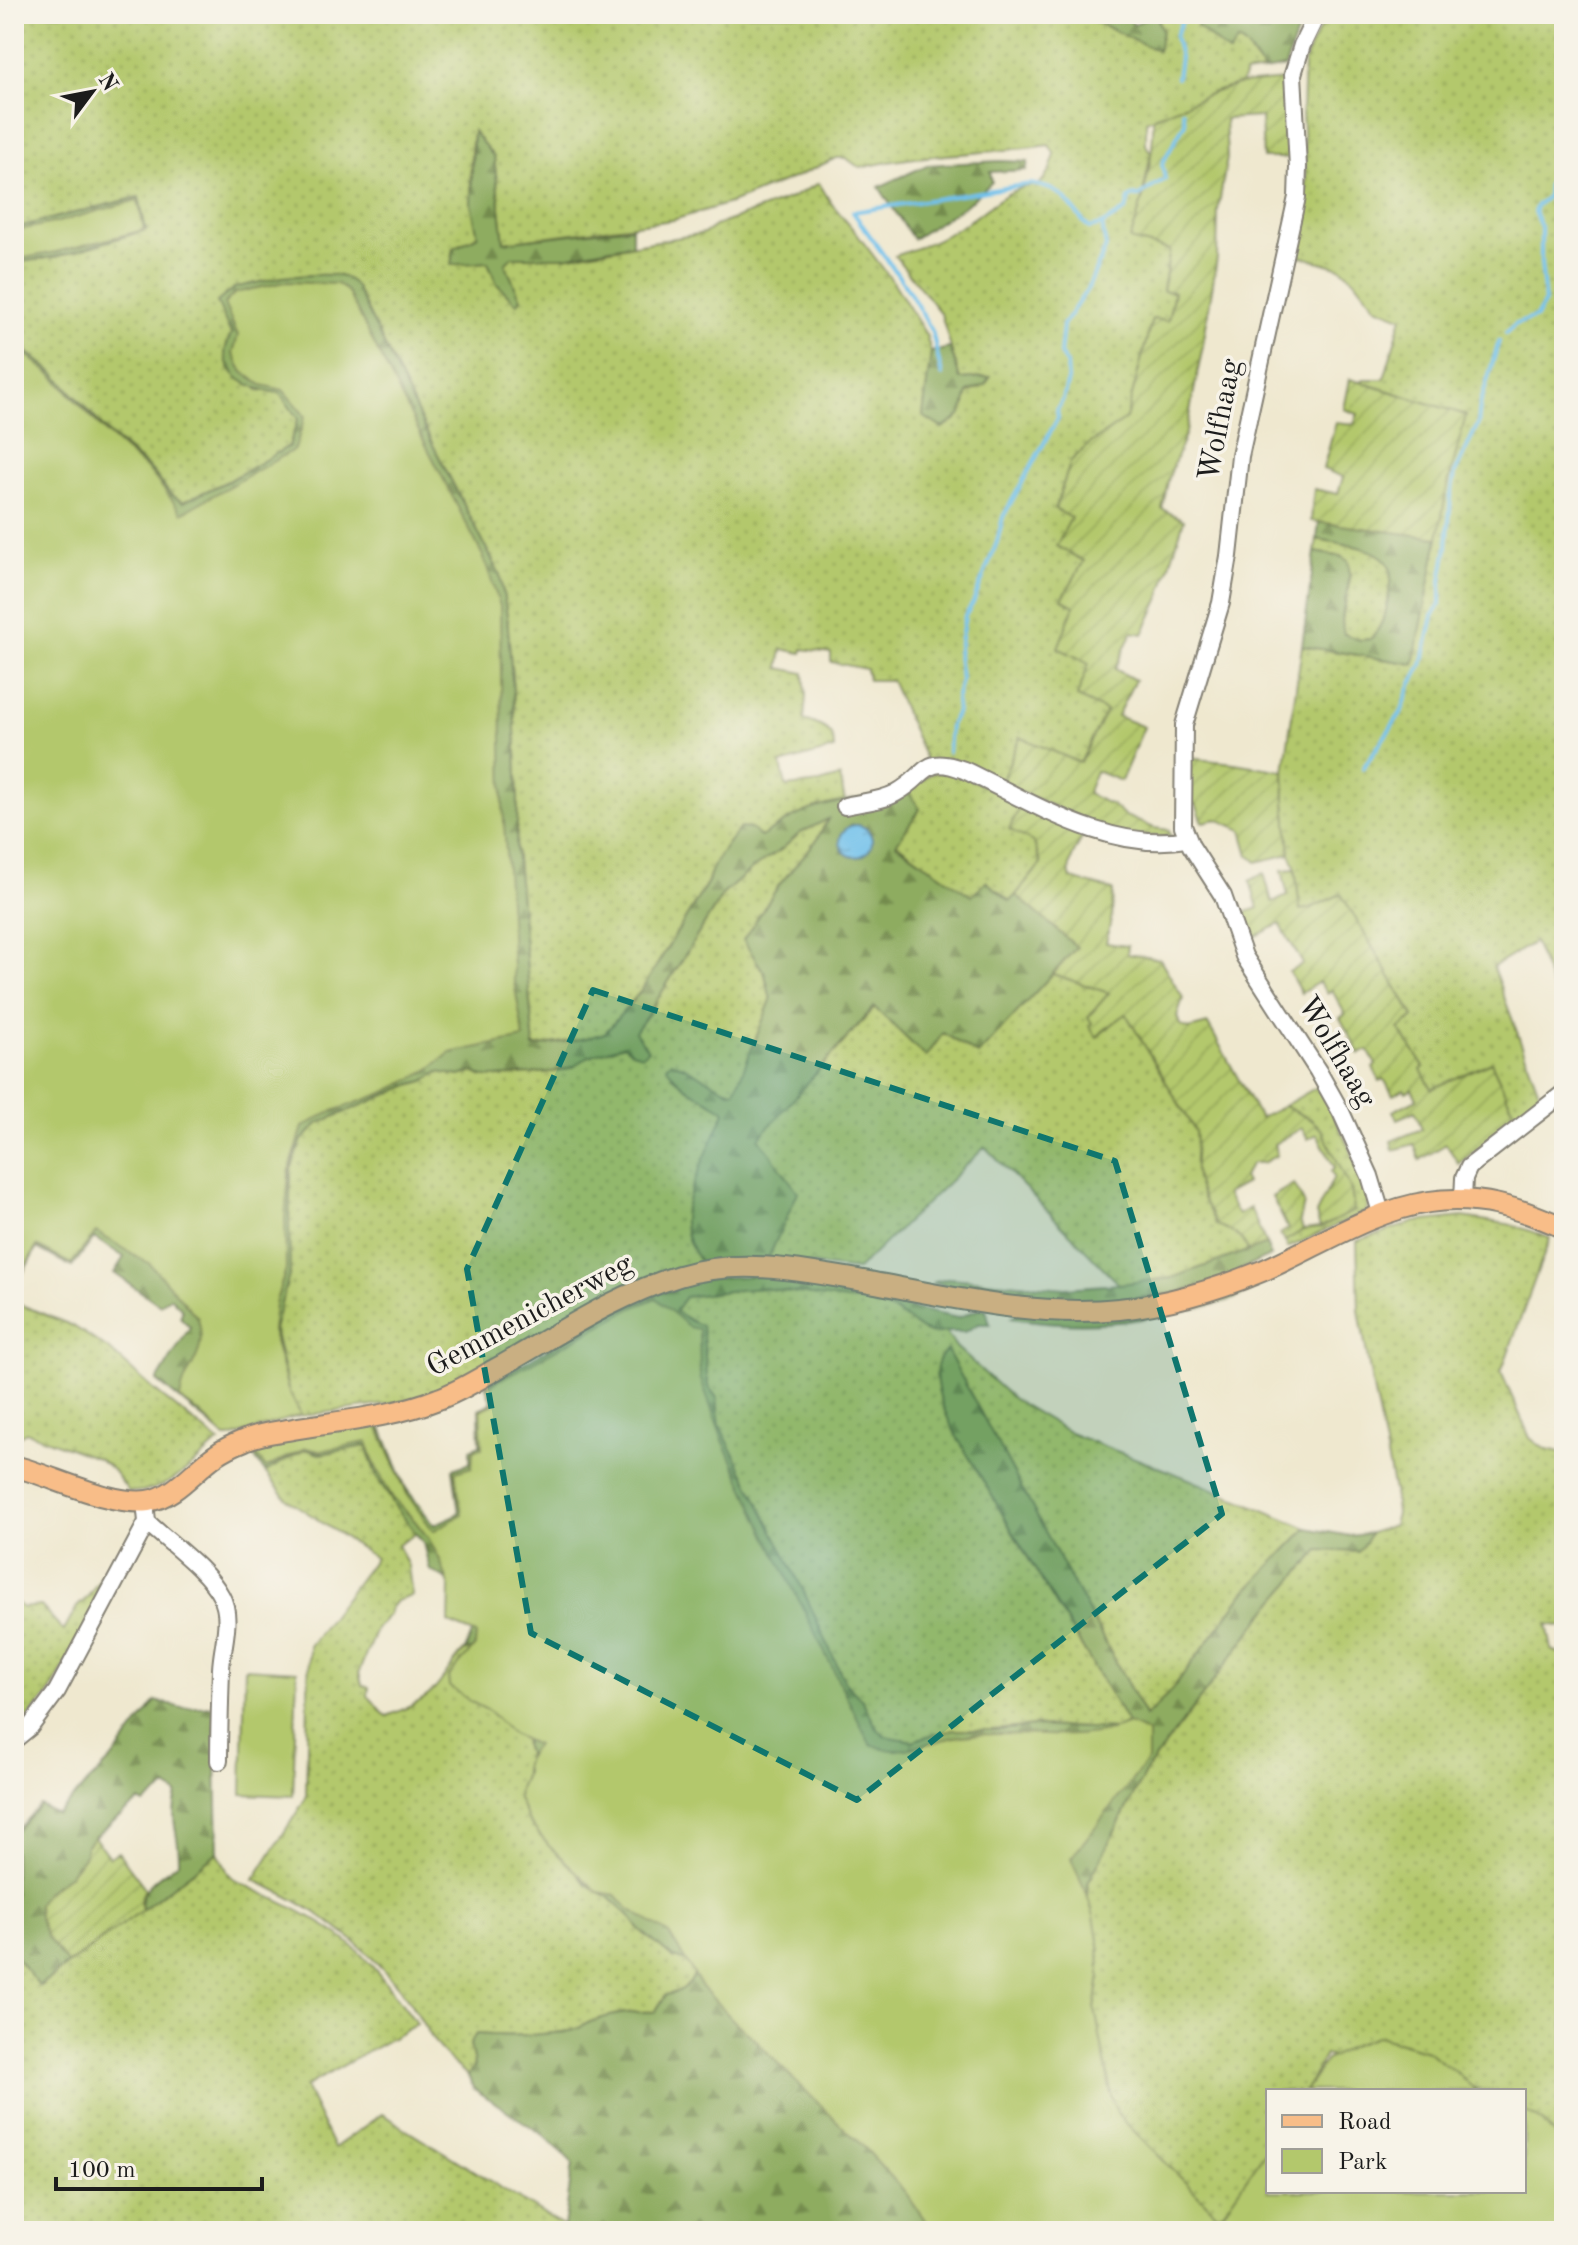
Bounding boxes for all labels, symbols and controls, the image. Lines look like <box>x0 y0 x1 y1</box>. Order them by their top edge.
north arrow <box>52 52 132 132</box>
text: N <box>93 70 121 96</box>
street label: Wolfhaag <box>1194 356 1248 484</box>
street label: Wolfhaag <box>1291 991 1381 1113</box>
street label: Gemmenicherweg <box>422 1249 638 1383</box>
legend <box>1266 2089 1526 2193</box>
text: Road <box>1338 2111 1391 2135</box>
scale bar <box>56 2141 262 2191</box>
text: Park <box>1338 2151 1387 2175</box>
text: 100 m <box>68 2159 136 2183</box>

